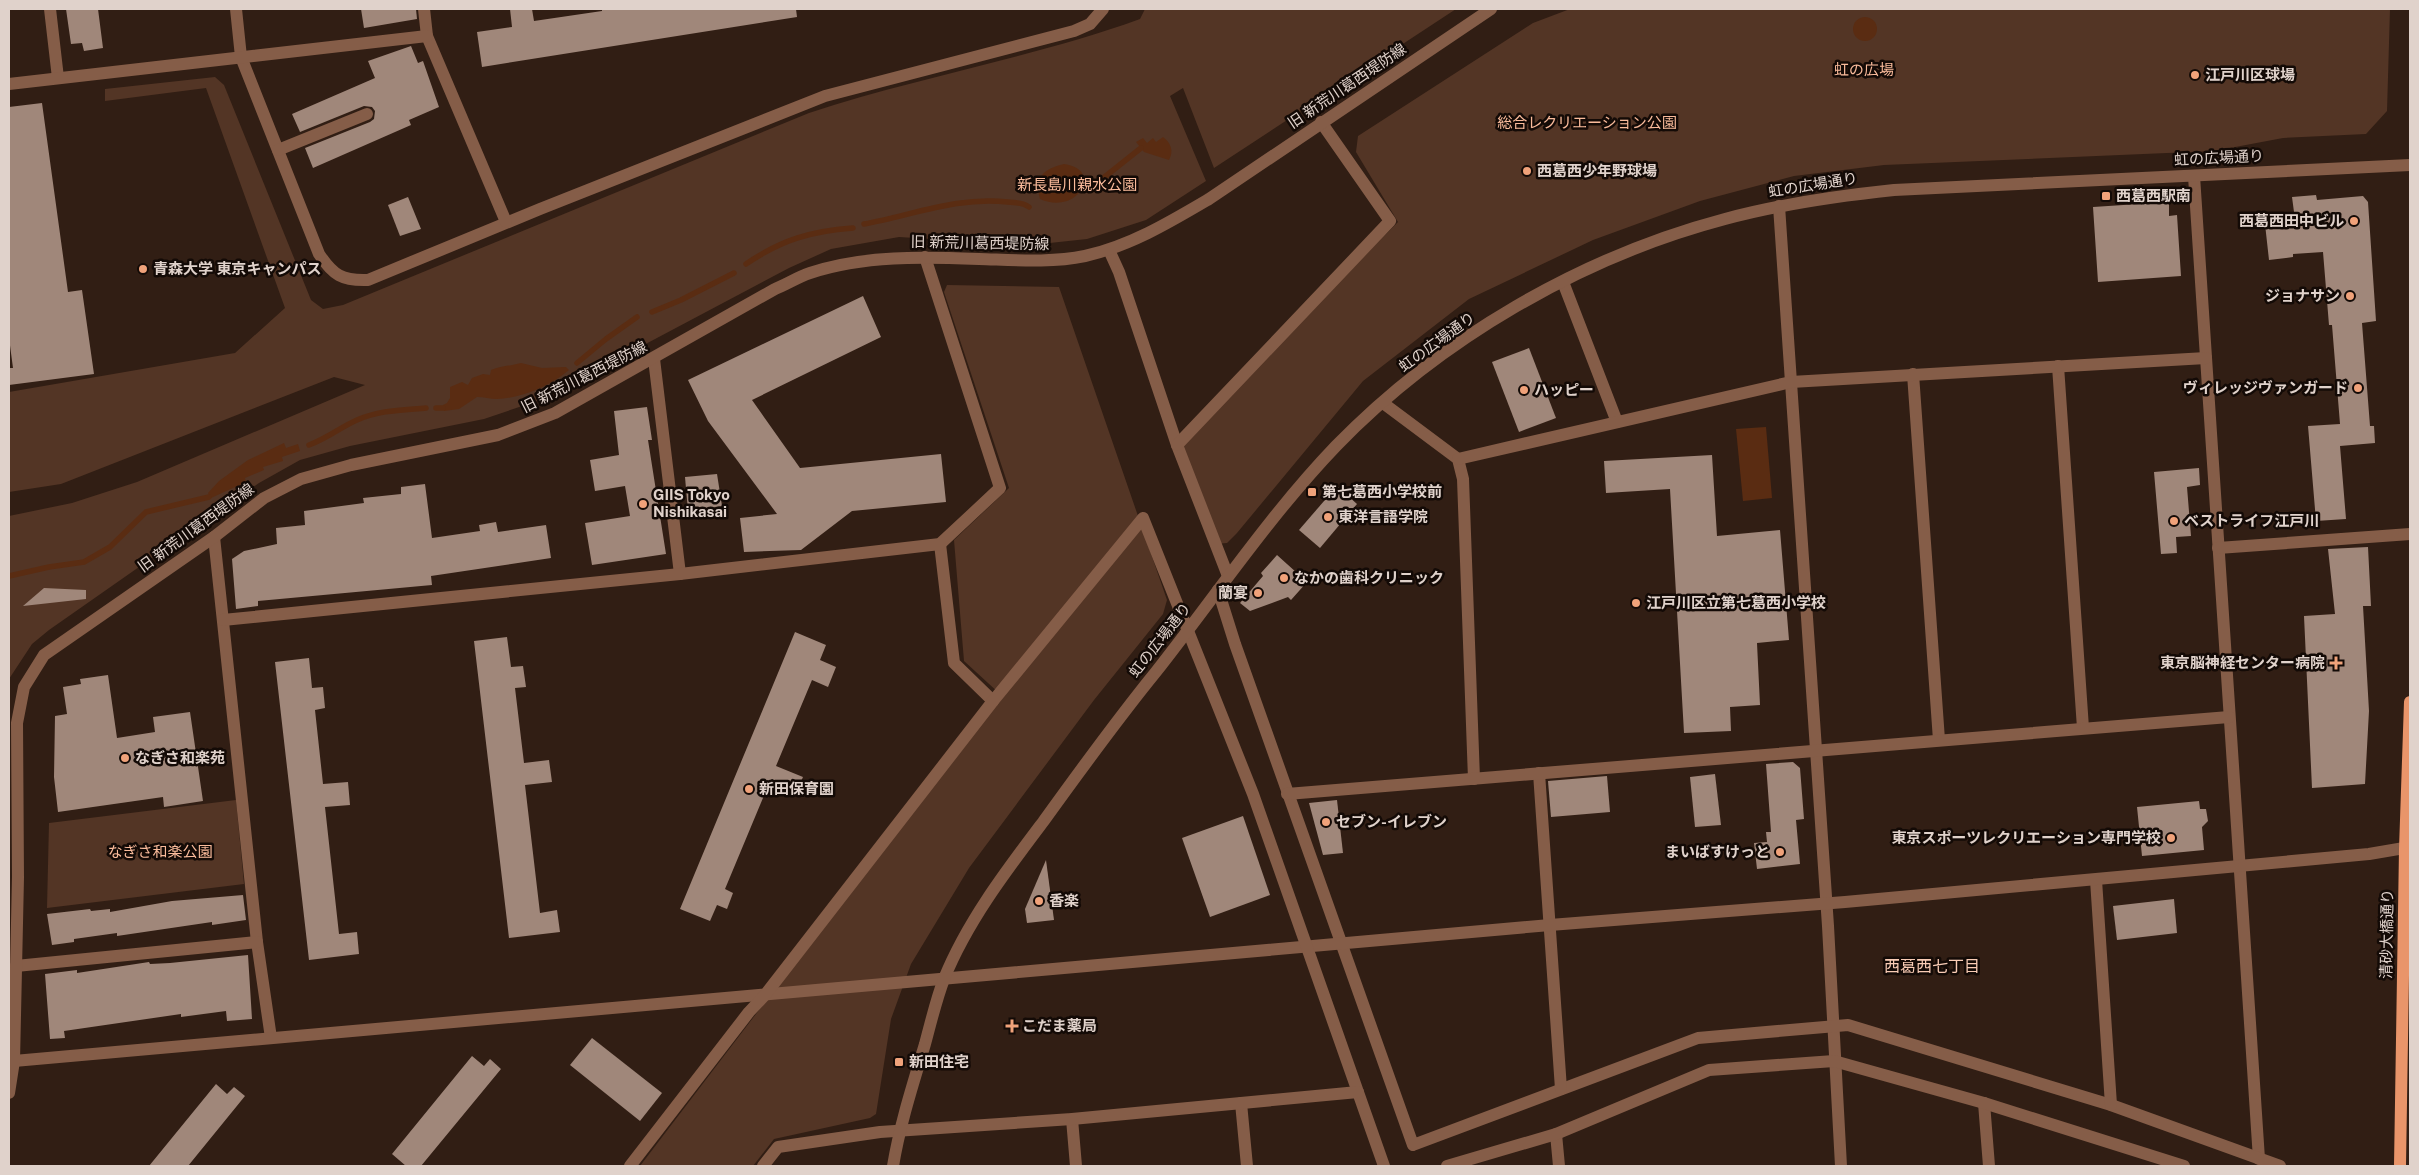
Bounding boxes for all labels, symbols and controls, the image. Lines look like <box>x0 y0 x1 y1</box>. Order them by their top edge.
street label: 旧 新荒川葛西堤防線 <box>1284 40 1409 131</box>
park label: 虹の広場 <box>1834 61 1894 78</box>
place label: 江戸川区球場 <box>2205 66 2295 83</box>
marker: 江戸川区球場 <box>2189 69 2201 81</box>
park label: 総合レクリエーション公園 <box>1497 114 1677 131</box>
street label: 虹の広場通り <box>2174 147 2264 168</box>
place label: 西葛西少年野球場 <box>1537 162 1657 179</box>
marker: 西葛西少年野球場 <box>1521 165 1533 177</box>
street label: 虹の広場通り <box>1767 169 1859 200</box>
park label: 新長島川親水公園 <box>1017 176 1137 193</box>
place label: 西葛西駅南 <box>2116 187 2191 204</box>
marker: 西葛西駅南 <box>2100 190 2112 202</box>
place label: 西葛西田中ビル <box>2239 212 2344 229</box>
marker: 西葛西田中ビル <box>2348 215 2360 227</box>
street label: 旧 新荒川葛西堤防線 <box>911 233 1049 252</box>
place label: 青森大学 東京キャンパス <box>153 260 321 277</box>
marker: 青森大学 東京キャンパス <box>137 263 149 275</box>
place label: ジョナサン <box>2265 287 2340 304</box>
marker: ジョナサン <box>2344 290 2356 302</box>
street label: 虹の広場通り <box>1395 308 1478 375</box>
street label: 旧 新荒川葛西堤防線 <box>518 338 649 416</box>
place label: ヴィレッジヴァンガード <box>2183 379 2348 396</box>
place label: ハッピー <box>1534 381 1594 398</box>
marker: ヴィレッジヴァンガード <box>2352 382 2364 394</box>
marker: ハッピー <box>1518 384 1530 396</box>
street label: 旧 新荒川葛西堤防線 <box>135 480 257 575</box>
place label: 第七葛西小学校前 <box>1322 483 1442 500</box>
place label: GIIS Tokyo Nishikasai <box>653 486 730 520</box>
marker: 第七葛西小学校前 <box>1306 486 1318 498</box>
marker: GIIS Tokyo Nishikasai <box>637 498 649 510</box>
place label: 東洋言語学院 <box>1338 508 1428 525</box>
marker: 東洋言語学院 <box>1322 511 1334 523</box>
place label: ベストライフ江戸川 <box>2184 512 2319 529</box>
marker: ベストライフ江戸川 <box>2168 515 2180 527</box>
place label: なかの歯科クリニック <box>1294 569 1444 586</box>
marker: なかの歯科クリニック <box>1278 572 1290 584</box>
place label: 蘭宴 <box>1218 584 1248 601</box>
marker: 蘭宴 <box>1252 587 1264 599</box>
place label: 江戸川区立第七葛西小学校 <box>1646 594 1826 611</box>
marker: 江戸川区立第七葛西小学校 <box>1630 597 1642 609</box>
street label: 虹の広場通り <box>1125 599 1194 680</box>
place label: 東京脳神経センター病院 <box>2160 654 2325 671</box>
marker: 東京脳神経センター病院 <box>2329 656 2343 670</box>
place label: なぎさ和楽苑 <box>135 749 225 766</box>
marker: なぎさ和楽苑 <box>119 752 131 764</box>
place label: 新田保育園 <box>759 780 834 797</box>
marker: 新田保育園 <box>743 783 755 795</box>
place label: セブン-イレブン <box>1336 813 1447 830</box>
marker: セブン-イレブン <box>1320 816 1332 828</box>
place label: 東京スポーツレクリエーション専門学校 <box>1892 829 2161 846</box>
marker: 東京スポーツレクリエーション専門学校 <box>2165 832 2177 844</box>
park label: なぎさ和楽公園 <box>107 843 213 860</box>
place label: まいばすけっと <box>1665 843 1770 860</box>
marker: まいばすけっと <box>1774 846 1786 858</box>
street label: 清砂大橋通り <box>2377 889 2396 979</box>
place label: 香楽 <box>1049 892 1079 909</box>
marker: 香楽 <box>1033 895 1045 907</box>
district label: 西葛西七丁目 <box>1884 957 1980 976</box>
place label: こだま薬局 <box>1022 1017 1097 1034</box>
marker: こだま薬局 <box>1006 1020 1018 1032</box>
place label: 新田住宅 <box>909 1053 969 1070</box>
marker: 新田住宅 <box>893 1056 905 1068</box>

